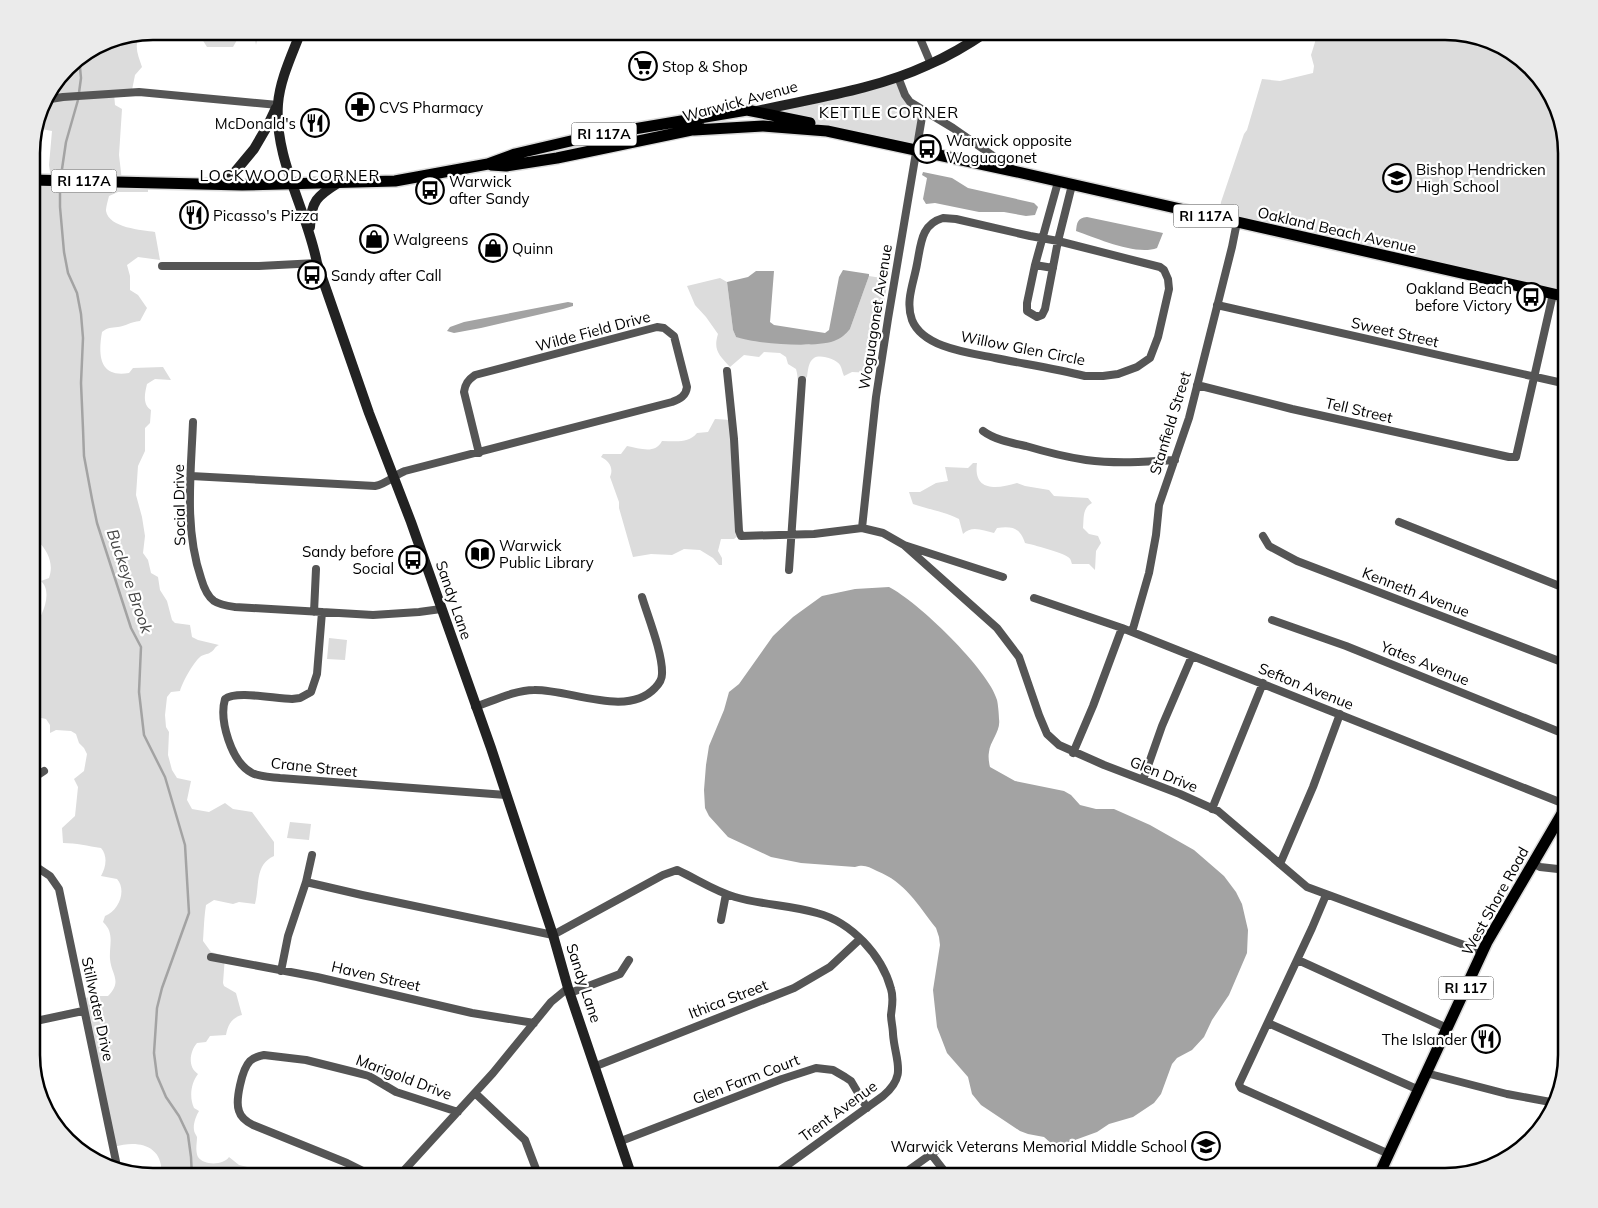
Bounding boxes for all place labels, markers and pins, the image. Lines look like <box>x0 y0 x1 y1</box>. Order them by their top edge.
supermarket icon: Stop & Shop <box>628 51 658 81</box>
place label: Stop & Shop <box>662 57 748 76</box>
pharmacy icon: CVS Pharmacy <box>345 92 375 122</box>
place label: CVS Pharmacy <box>379 98 483 117</box>
restaurant icon: McDonald's <box>300 108 330 138</box>
place label: McDonald's <box>215 114 296 133</box>
place label: Warwick opposite Woguagonet <box>946 131 1072 167</box>
bus stop icon: Warwick opposite Woguagonet <box>912 134 942 164</box>
place label: Bishop Hendricken High School <box>1416 160 1546 196</box>
school or university icon: Bishop Hendricken High School <box>1382 163 1412 193</box>
place label: Warwick after Sandy <box>449 172 530 208</box>
bus stop icon: Warwick after Sandy <box>415 175 445 205</box>
restaurant icon: Picasso's Pizza <box>179 200 209 230</box>
place label: Picasso's Pizza <box>213 206 319 225</box>
shop icon: Walgreens <box>359 224 389 254</box>
place label: Walgreens <box>393 230 468 249</box>
shop icon: Quinn <box>478 233 508 263</box>
place label: Quinn <box>512 239 553 258</box>
bus stop icon: Sandy after Call <box>297 260 327 290</box>
place label: Sandy after Call <box>331 266 442 285</box>
place label: Oakland Beach before Victory <box>1406 279 1512 315</box>
bus stop icon: Oakland Beach before Victory <box>1516 282 1546 312</box>
place label: Warwick Public Library <box>499 536 594 572</box>
library icon: Warwick Public Library <box>465 539 495 569</box>
place label: Sandy before Social <box>302 542 394 578</box>
bus stop icon: Sandy before Social <box>398 545 428 575</box>
restaurant icon: The Islander <box>1471 1024 1501 1054</box>
place label: The Islander <box>1382 1030 1468 1049</box>
school or university icon: Warwick Veterans Memorial Middle School <box>1191 1131 1221 1161</box>
place label: Warwick Veterans Memorial Middle School <box>890 1137 1187 1156</box>

